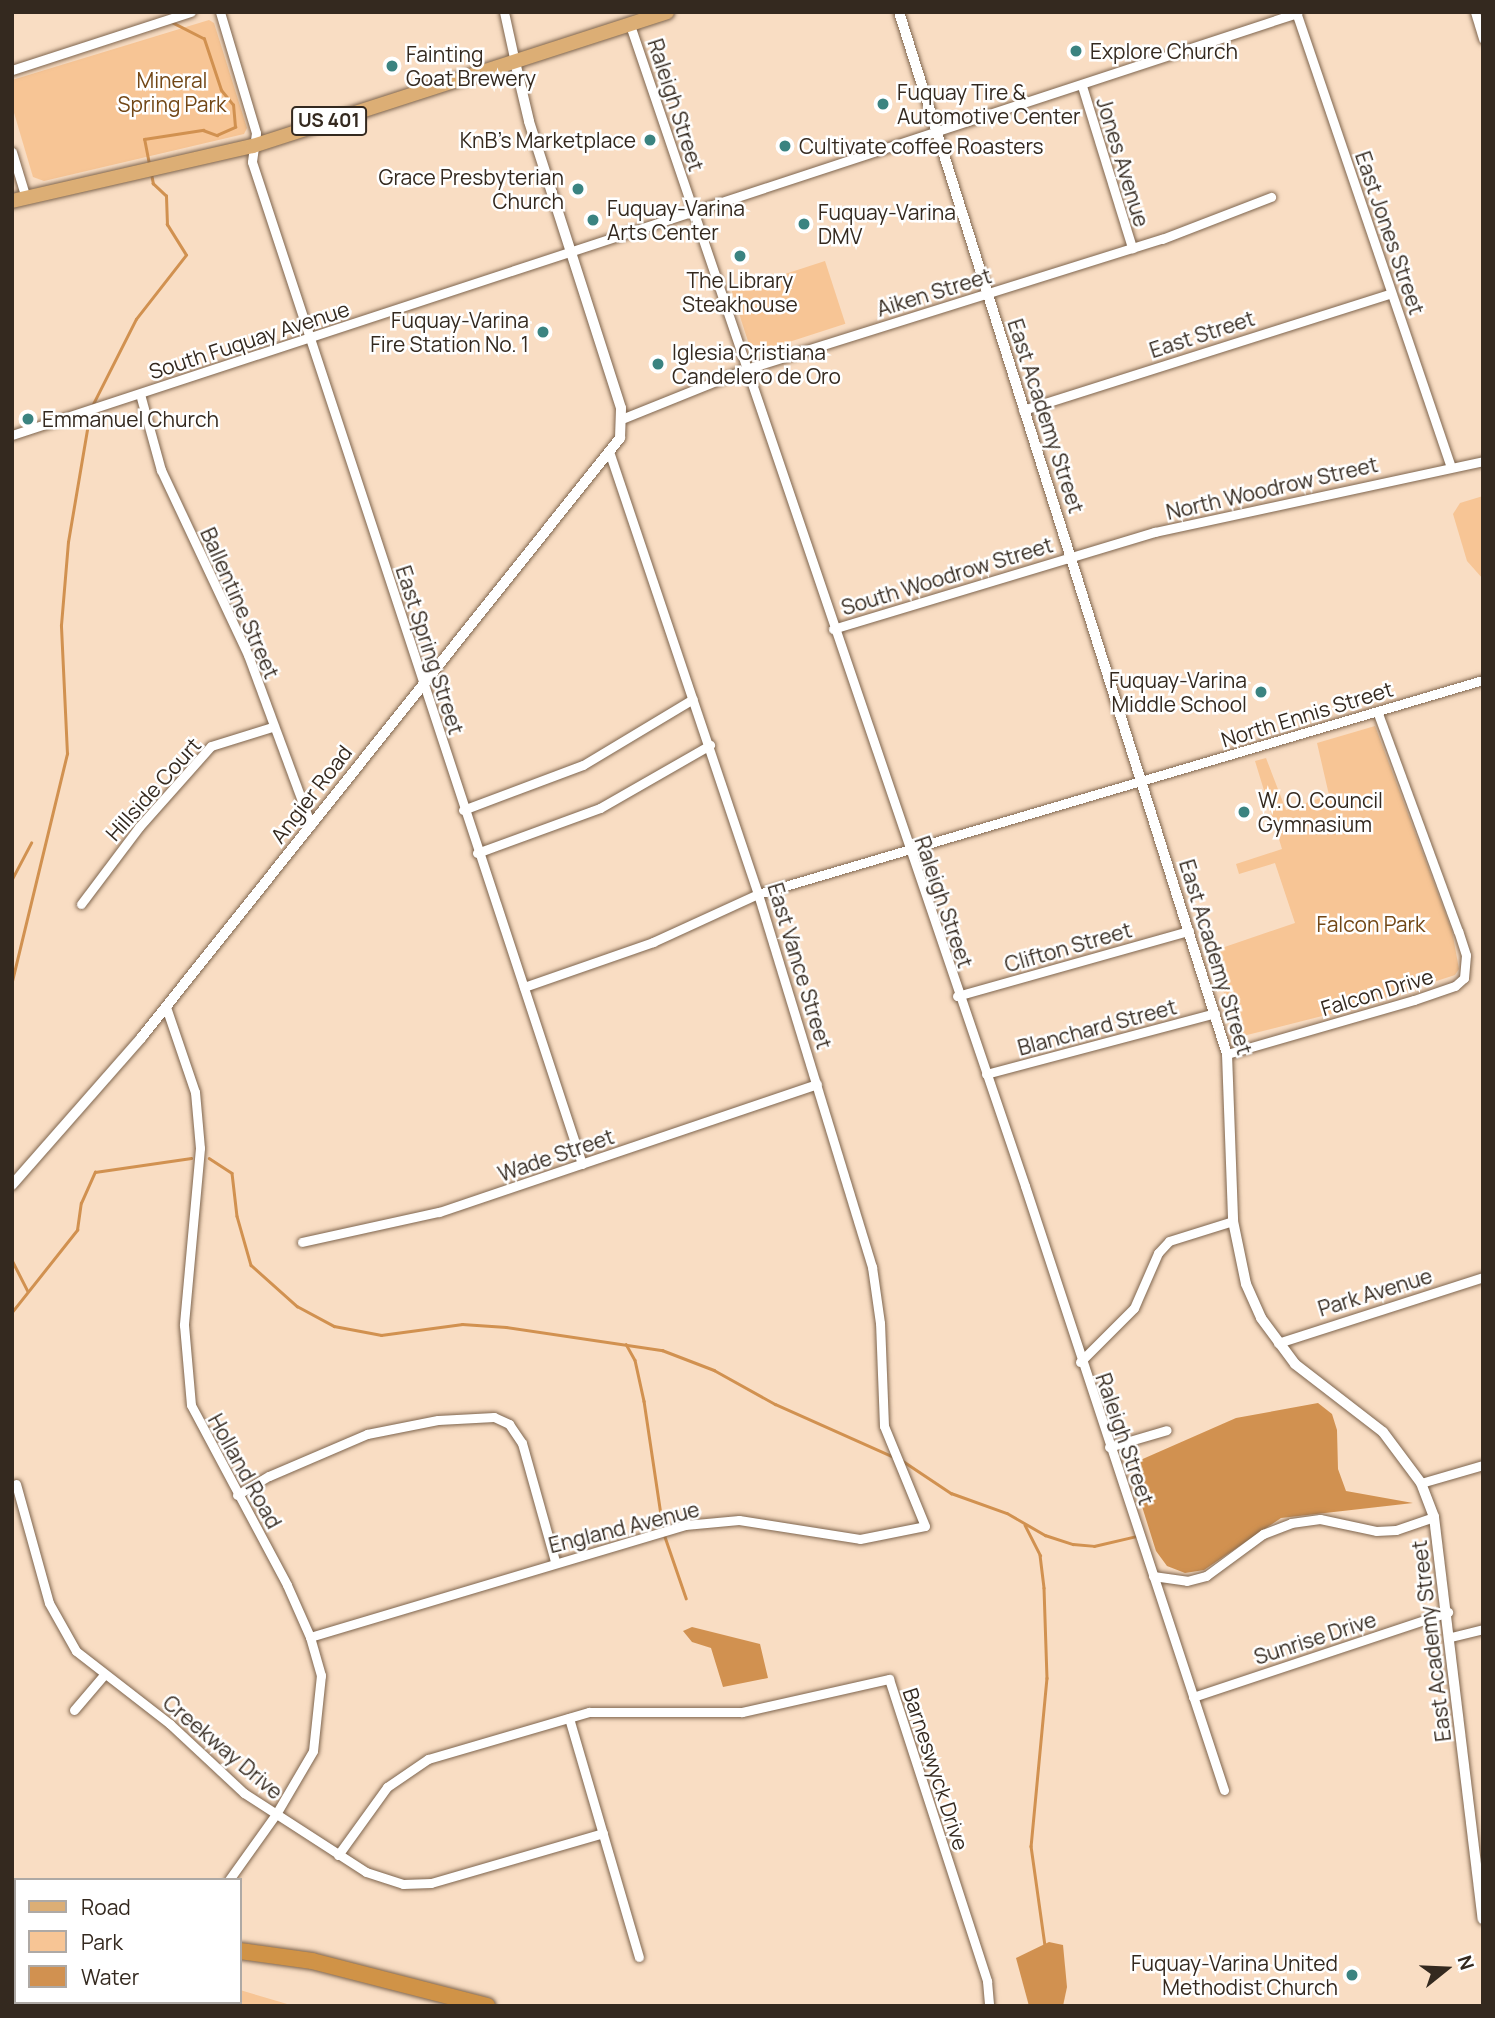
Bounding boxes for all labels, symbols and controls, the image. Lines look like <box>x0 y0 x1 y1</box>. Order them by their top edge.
street label: Raleigh Street <box>643 36 709 174</box>
place label: Explore Church <box>1090 38 1238 64</box>
place label: Fainting Goat Brewery <box>406 41 536 91</box>
marker: Explore Church <box>1068 43 1084 59</box>
marker: Fainting Goat Brewery <box>384 58 400 74</box>
park label: Mineral Spring Park <box>118 67 226 117</box>
place label: Fuquay Tire & Automotive Center <box>897 79 1081 129</box>
street label: Jones Avenue <box>1091 94 1155 230</box>
marker: Fuquay Tire & Automotive Center <box>875 96 891 112</box>
road number: US 401 <box>290 105 368 136</box>
place label: KnB's Marketplace <box>460 127 636 153</box>
marker: KnB's Marketplace <box>642 132 658 148</box>
place label: Cultivate coffee Roasters <box>799 133 1044 159</box>
marker: Cultivate coffee Roasters <box>777 138 793 154</box>
street label: East Jones Street <box>1350 148 1430 318</box>
place label: Grace Presbyterian Church <box>379 164 564 214</box>
marker: Grace Presbyterian Church <box>570 181 586 197</box>
place label: Fuquay-Varina Arts Center <box>607 195 745 245</box>
place label: Fuquay-Varina DMV <box>818 199 956 249</box>
marker: Fuquay-Varina Arts Center <box>585 212 601 228</box>
marker: Fuquay-Varina DMV <box>796 216 812 232</box>
marker: The Library Steakhouse <box>732 248 748 264</box>
street label: Aiken Street <box>874 263 994 321</box>
place label: The Library Steakhouse <box>682 267 798 317</box>
street label: South Fuquay Avenue <box>146 296 352 384</box>
street label: East Street <box>1146 305 1258 363</box>
place label: Fuquay-Varina Fire Station No. 1 <box>370 307 529 357</box>
street label: East Academy Street <box>1003 316 1089 516</box>
marker: Fuquay-Varina Fire Station No. 1 <box>535 324 551 340</box>
place label: Iglesia Cristiana Candelero de Oro <box>672 339 841 389</box>
marker: Iglesia Cristiana Candelero de Oro <box>650 356 666 372</box>
place label: Emmanuel Church <box>42 406 219 432</box>
marker: Emmanuel Church <box>20 411 36 427</box>
street label: North Woodrow Street <box>1164 451 1380 525</box>
street label: Ballentine Street <box>195 524 285 682</box>
street label: South Woodrow Street <box>838 532 1056 620</box>
street label: East Spring Street <box>391 562 469 738</box>
place label: Fuquay-Varina Middle School <box>1109 667 1247 717</box>
street label: North Ennis Street <box>1218 676 1396 752</box>
marker: Fuquay-Varina Middle School <box>1253 684 1269 700</box>
street label: Hillside Court <box>100 732 206 846</box>
street label: Angier Road <box>265 740 357 848</box>
place label: W. O. Council Gymnasium <box>1258 787 1383 837</box>
marker: W. O. Council Gymnasium <box>1236 804 1252 820</box>
street label: Raleigh Street <box>910 833 978 971</box>
street label: East Academy Street <box>1174 856 1258 1058</box>
street label: East Vance Street <box>763 880 837 1052</box>
park label: Falcon Park <box>1317 911 1425 937</box>
street label: Clifton Street <box>1002 917 1134 977</box>
street label: Falcon Drive <box>1318 963 1436 1021</box>
street label: Blanchard Street <box>1015 994 1179 1060</box>
street label: Wade Street <box>495 1123 617 1187</box>
street label: Park Avenue <box>1315 1263 1435 1321</box>
street label: Raleigh Street <box>1091 1370 1159 1508</box>
street label: Holland Road <box>203 1409 287 1533</box>
street label: England Avenue <box>546 1496 702 1558</box>
street label: East Academy Street <box>1406 1539 1456 1743</box>
street label: Sunrise Drive <box>1251 1606 1379 1670</box>
street label: Barneswyck Drive <box>898 1685 974 1853</box>
street label: Creekway Drive <box>158 1690 288 1804</box>
legend <box>14 1878 242 2004</box>
text: Road <box>81 1893 131 1921</box>
text: Park <box>81 1928 123 1956</box>
north arrow <box>1411 1934 1481 2004</box>
place label: Fuquay-Varina United Methodist Church <box>1131 1950 1338 2000</box>
text: N <box>1451 1952 1480 1973</box>
text: Water <box>81 1963 139 1991</box>
marker: Fuquay-Varina United Methodist Church <box>1344 1967 1360 1983</box>

